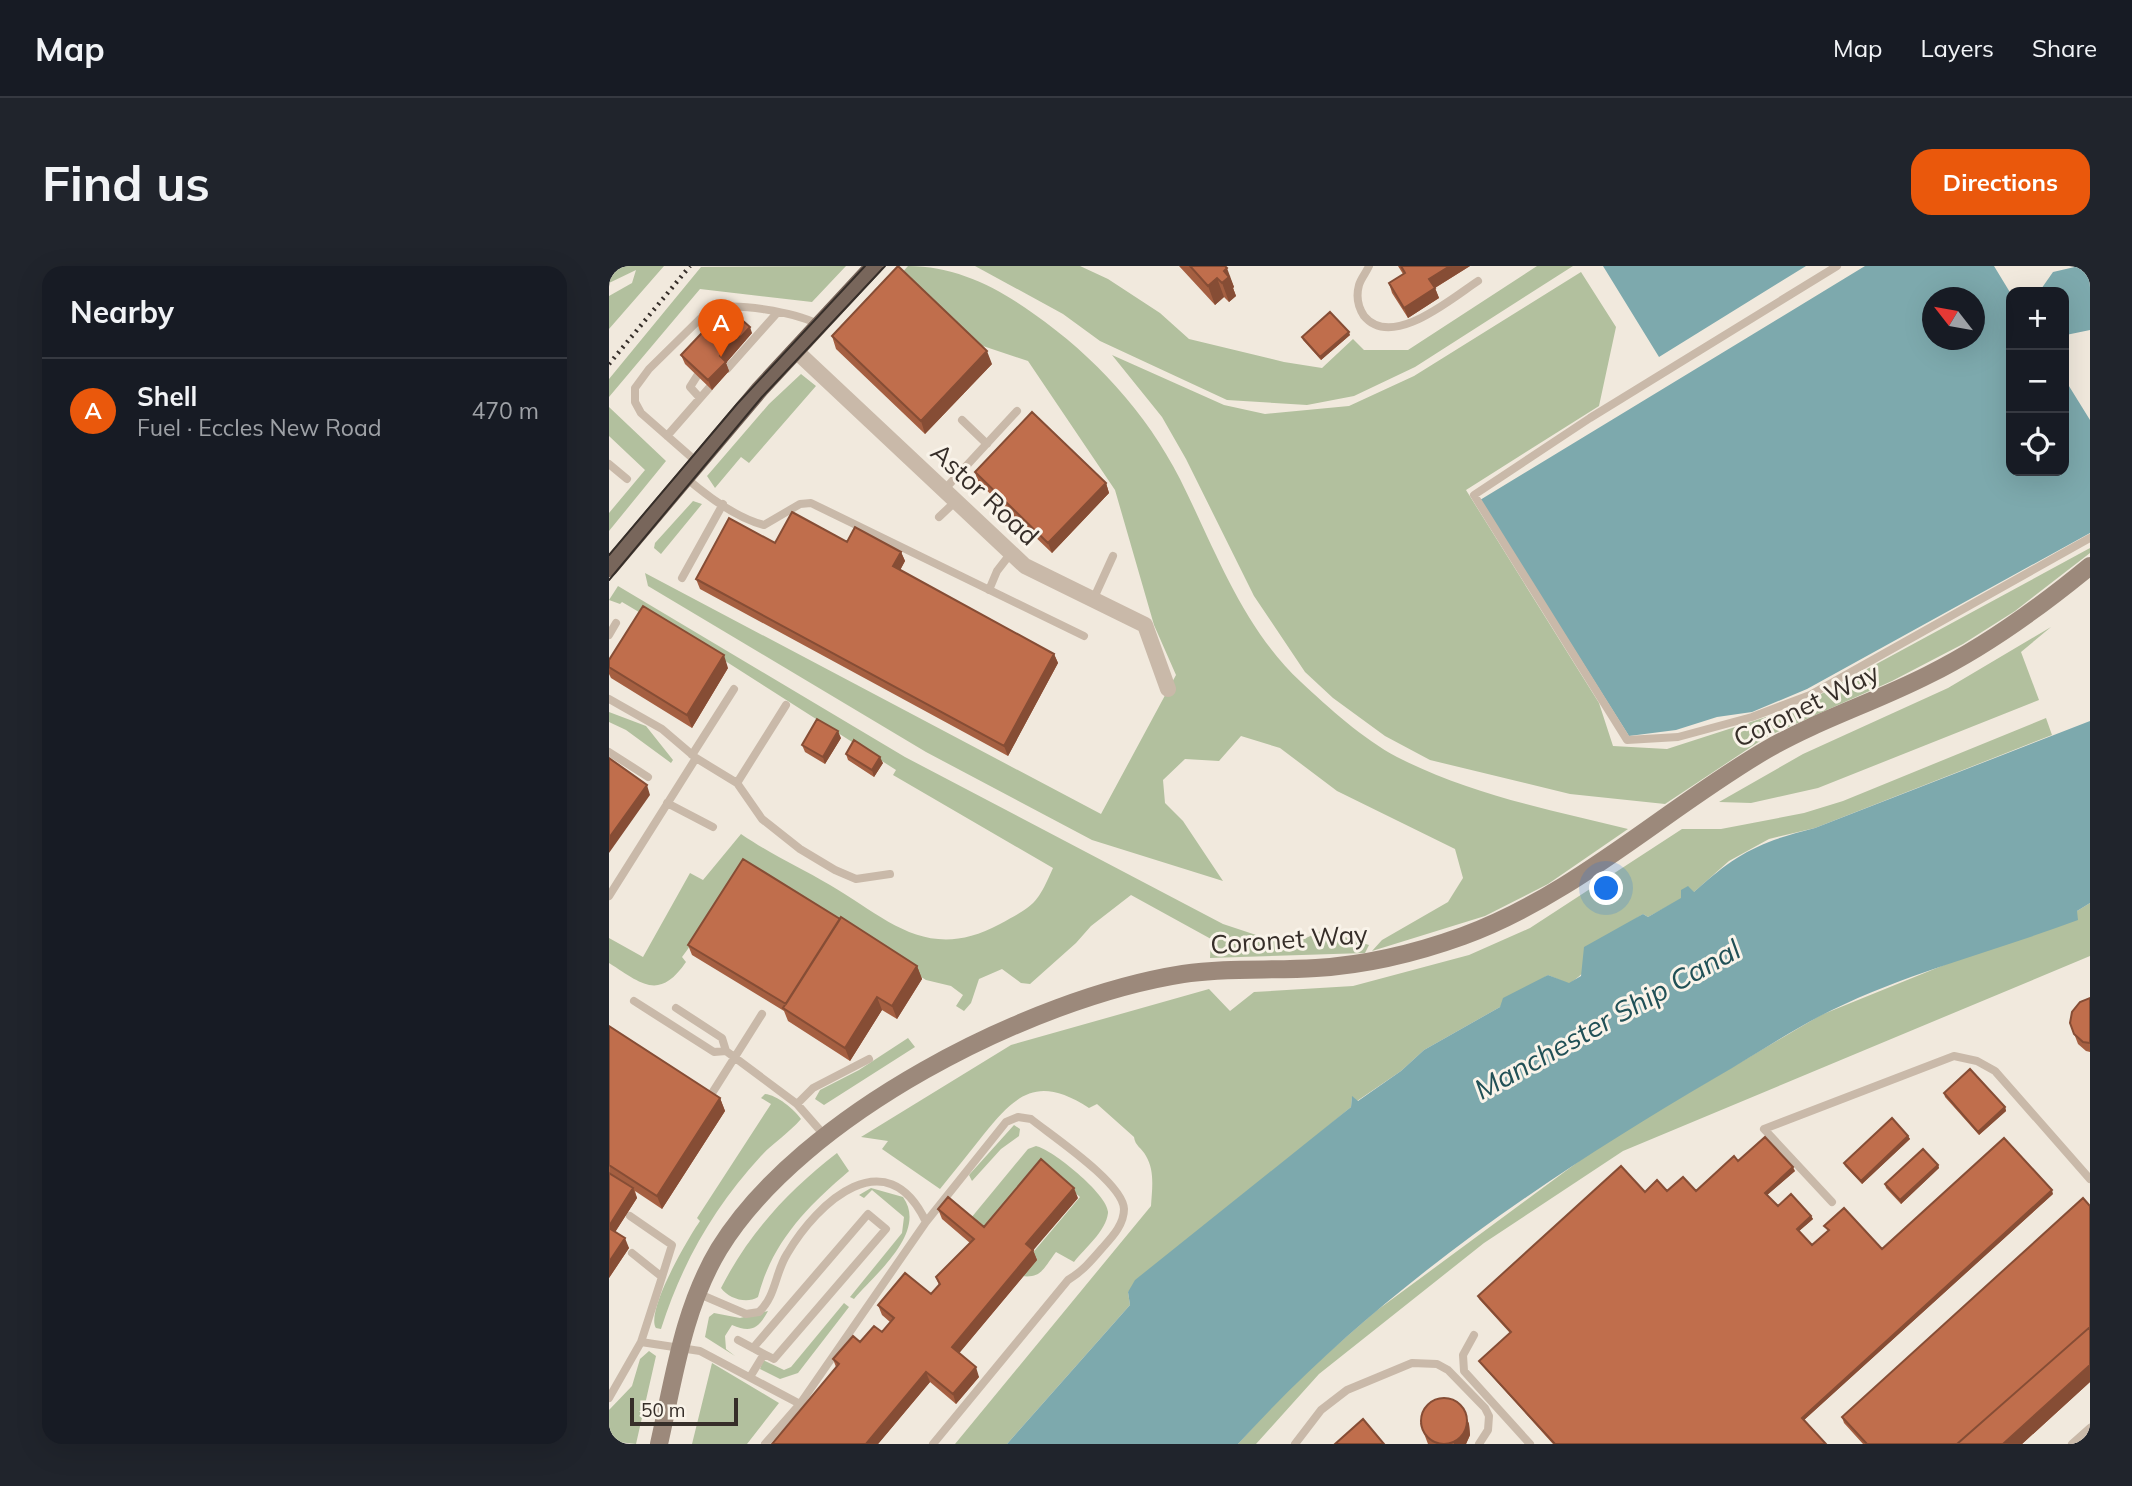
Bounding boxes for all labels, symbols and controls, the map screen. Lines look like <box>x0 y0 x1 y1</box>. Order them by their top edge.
text: Map <box>35 28 105 69</box>
text: Map <box>1833 33 1882 63</box>
text: Layers <box>1920 33 1994 63</box>
text: Share <box>2032 33 2097 63</box>
button: Directions <box>1911 149 2090 215</box>
text: Find us <box>42 152 210 213</box>
north arrow <box>1922 287 1985 350</box>
map controls <box>2006 287 2069 476</box>
button: + <box>2006 287 2069 350</box>
text: Nearby <box>70 293 174 331</box>
pin: A <box>698 299 744 357</box>
button: − <box>2006 350 2069 413</box>
text: Shell <box>137 380 197 413</box>
text: A <box>84 396 102 425</box>
text: 470 m <box>471 396 539 425</box>
text: Fuel · Eccles New Road <box>137 413 382 442</box>
button: locate <box>2006 413 2069 476</box>
street label: Astor Road <box>924 436 1046 552</box>
street label: Coronet Way <box>1728 656 1884 754</box>
your location <box>1589 871 1623 905</box>
street label: Coronet Way <box>1209 917 1369 961</box>
water label: Manchester Ship Canal <box>1468 931 1746 1107</box>
scale bar <box>630 1395 739 1427</box>
text: 50 m <box>641 1398 685 1422</box>

